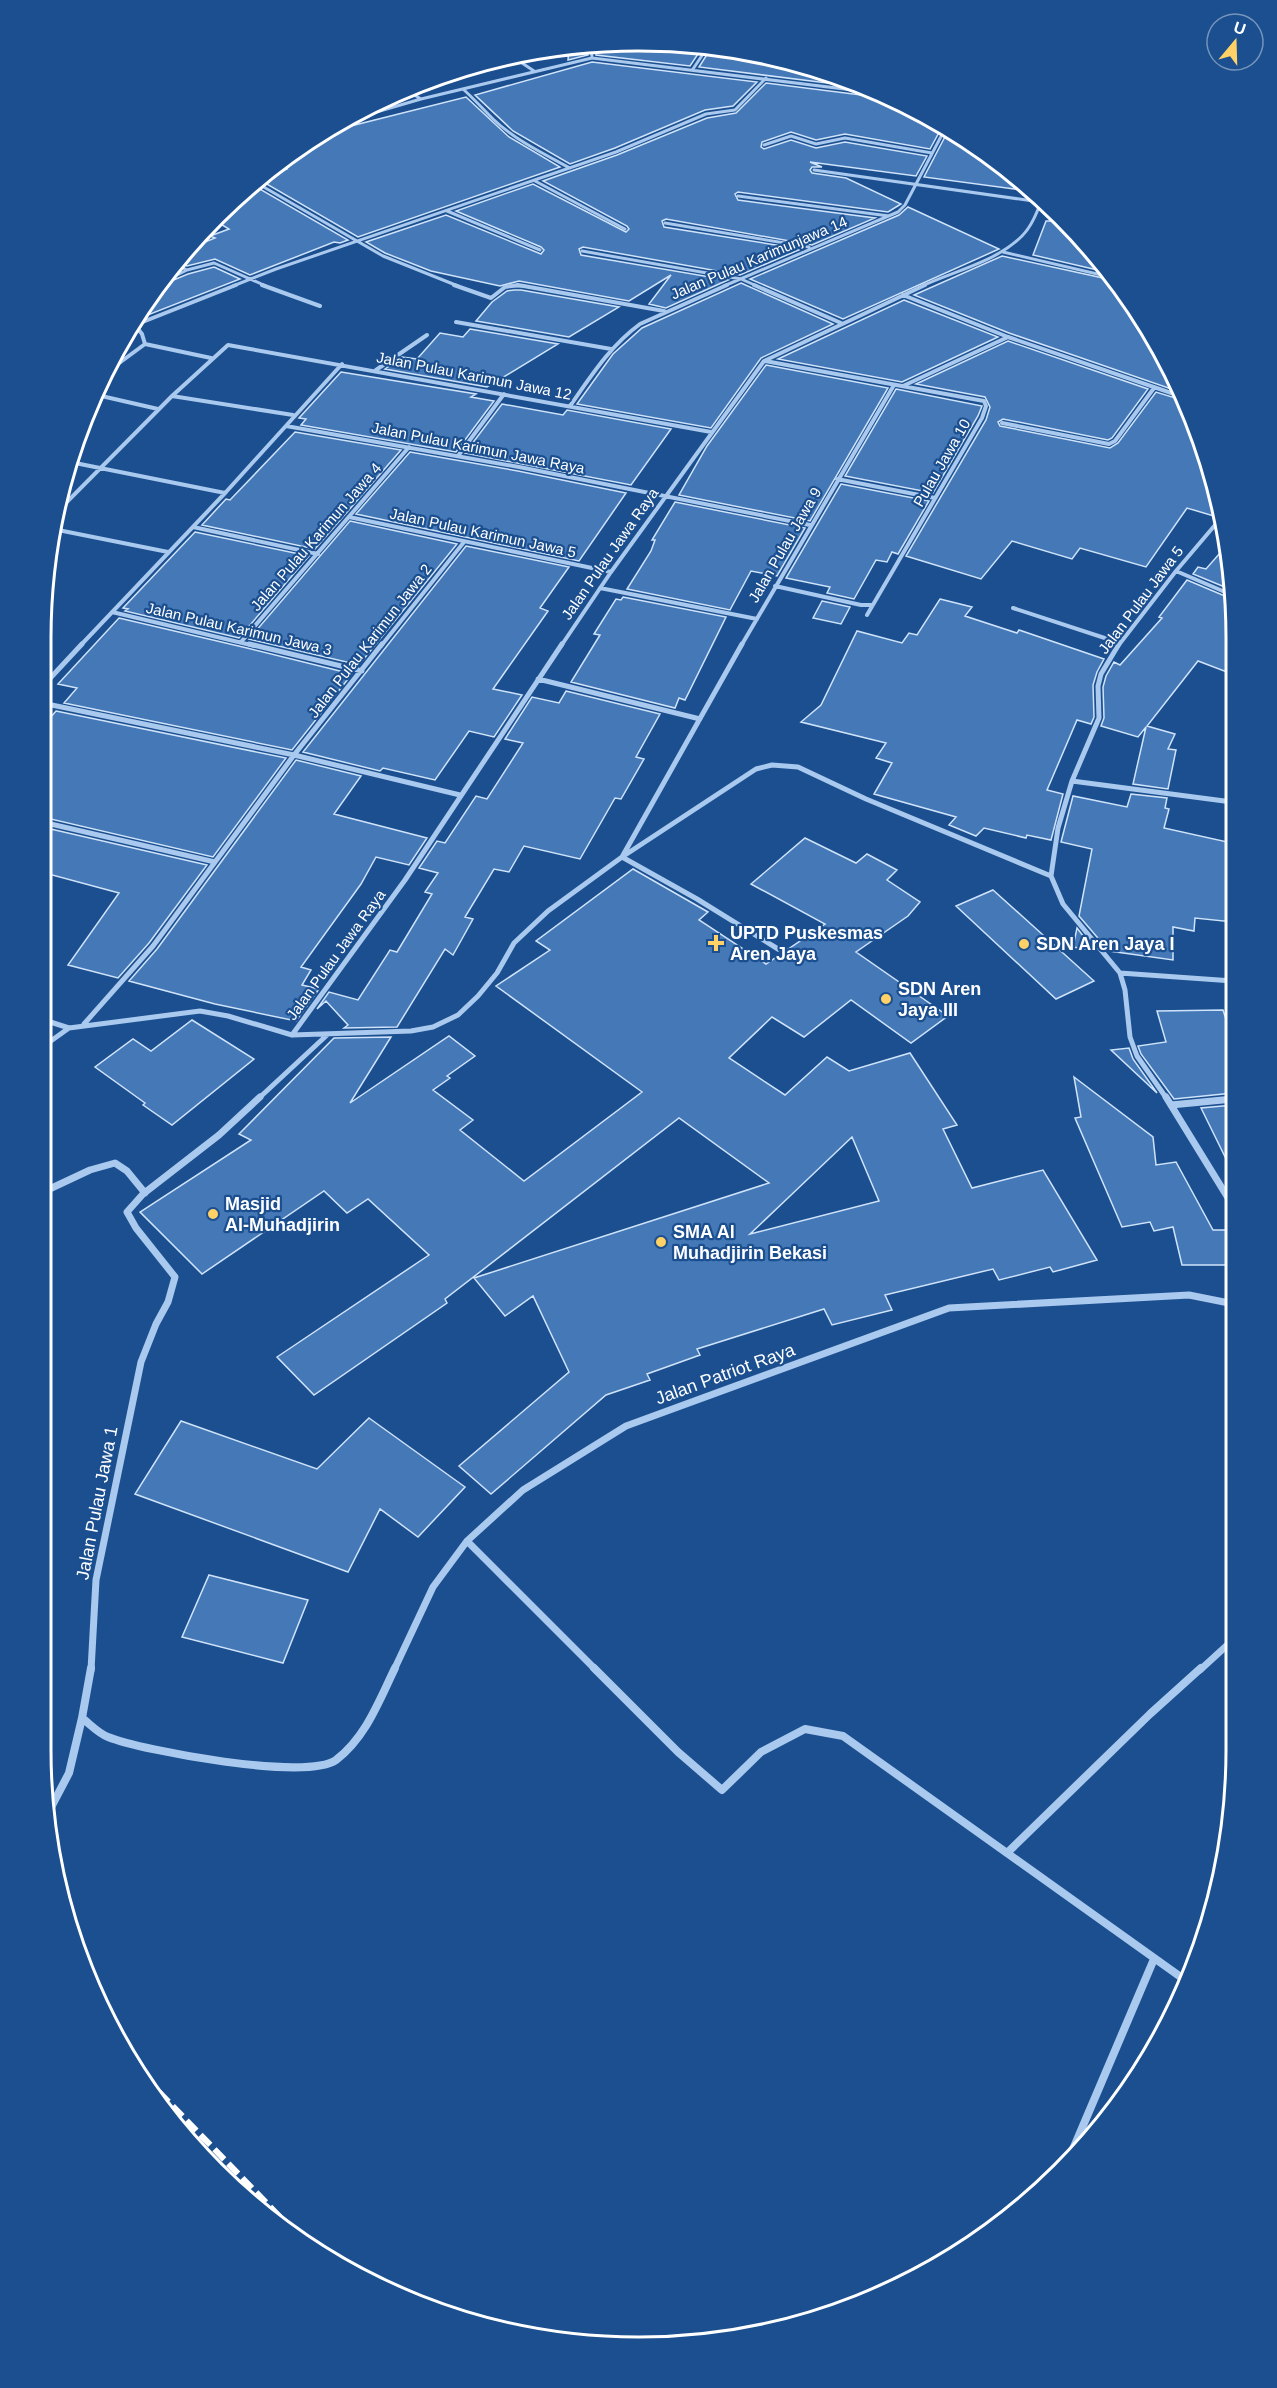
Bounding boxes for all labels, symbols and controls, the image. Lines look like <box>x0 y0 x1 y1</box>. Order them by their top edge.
north arrow <box>1205 12 1265 72</box>
text: U <box>1231 18 1248 38</box>
street label: Jalan Pulau Karimunjawa 14 <box>668 213 850 303</box>
street label: Jalan Pulau Karimun Jawa 12 <box>375 348 573 403</box>
street label: Pulau Jawa 10 <box>910 416 974 510</box>
street label: Jalan Pulau Karimun Jawa Raya <box>370 418 587 477</box>
street label: Jalan Pulau Karimun Jawa 4 <box>247 459 384 614</box>
street label: Jalan Pulau Jawa Raya <box>558 484 662 623</box>
street label: Jalan Pulau Jawa 9 <box>745 484 824 605</box>
street label: Jalan Pulau Karimun Jawa 5 <box>388 504 578 561</box>
street label: Jalan Pulau Jawa 5 <box>1095 543 1187 657</box>
street label: Jalan Pulau Karimun Jawa 2 <box>304 561 435 721</box>
street label: Jalan Pulau Karimun Jawa 3 <box>145 599 334 658</box>
street label: Jalan Pulau Jawa Raya <box>283 886 389 1023</box>
place label: UPTD Puskesmas Aren Jaya <box>730 923 883 964</box>
marker: UPTD Puskesmas Aren Jaya <box>707 934 725 952</box>
place label: SDN Aren Jaya I <box>1036 934 1174 954</box>
marker: SDN Aren Jaya I <box>1017 937 1031 951</box>
place label: SDN Aren Jaya III <box>898 979 981 1020</box>
marker: SDN Aren Jaya III <box>879 992 893 1006</box>
place label: Masjid Al-Muhadjirin <box>225 1194 340 1235</box>
marker: Masjid Al-Muhadjirin <box>206 1207 220 1221</box>
place label: SMA Al Muhadjirin Bekasi <box>673 1222 827 1263</box>
marker: SMA Al Muhadjirin Bekasi <box>654 1235 668 1249</box>
street label: Jalan Patriot Raya <box>652 1339 798 1409</box>
street label: Jalan Pulau Jawa 1 <box>72 1424 122 1582</box>

